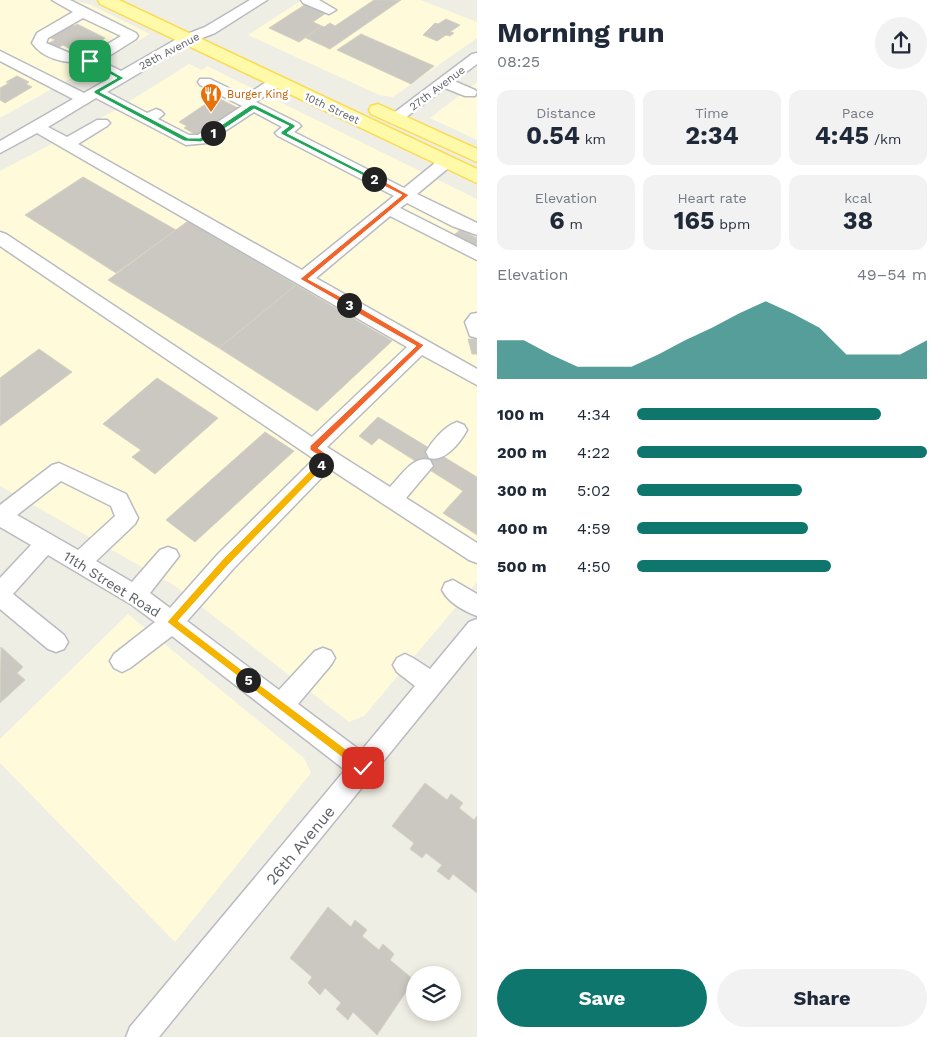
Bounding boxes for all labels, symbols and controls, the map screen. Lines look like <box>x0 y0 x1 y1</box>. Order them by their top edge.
text: Morning run <box>497 16 665 49</box>
button: share <box>875 17 927 69</box>
street label: 28th Avenue <box>137 30 202 73</box>
pin <box>69 40 111 82</box>
icon: arrive <box>76 47 104 75</box>
text: 08:25 <box>497 52 540 71</box>
street label: 27th Avenue <box>407 63 468 113</box>
restaurant icon: Burger King <box>199 82 223 113</box>
place label: Burger King <box>227 88 288 101</box>
street label: 10th Street <box>302 90 362 127</box>
text: Distance <box>536 105 596 121</box>
text: Time <box>695 105 729 121</box>
text: Pace <box>842 105 874 121</box>
pin: 1 <box>200 120 226 146</box>
text: 0.54 <box>526 121 580 150</box>
text: 2:34 <box>685 121 739 150</box>
text: 4:45 <box>815 121 869 150</box>
text: 1 <box>210 125 217 141</box>
text: km <box>580 131 606 147</box>
text: /km <box>869 131 901 147</box>
pin: 2 <box>362 166 386 192</box>
text: 2 <box>370 171 379 187</box>
text: Elevation <box>535 190 597 206</box>
text: Heart rate <box>677 190 747 206</box>
text: kcal <box>844 190 872 206</box>
text: 6 <box>549 206 565 235</box>
text: 165 <box>674 206 715 235</box>
text: 38 <box>843 206 873 235</box>
text: m <box>565 216 583 232</box>
text: bpm <box>715 216 750 232</box>
text: Elevation <box>497 265 568 284</box>
text: 49–54 m <box>857 265 927 284</box>
pin: 3 <box>336 292 362 318</box>
text: 3 <box>345 297 354 313</box>
text: 100 m <box>497 405 544 424</box>
text: 4:34 <box>577 405 611 424</box>
text: 200 m <box>497 443 547 462</box>
text: 4:22 <box>577 443 610 462</box>
pin: 4 <box>308 452 334 478</box>
text: 4 <box>317 457 326 473</box>
text: 300 m <box>497 481 547 500</box>
text: 5:02 <box>577 481 610 500</box>
text: 400 m <box>497 519 548 538</box>
text: 4:59 <box>577 519 611 538</box>
street label: 11th Street Road <box>61 548 163 620</box>
text: 500 m <box>497 557 547 576</box>
text: 4:50 <box>577 557 611 576</box>
pin: 5 <box>236 668 260 692</box>
text: 5 <box>244 672 253 688</box>
pin <box>342 747 384 789</box>
icon: check <box>349 754 377 782</box>
street label: 26th Avenue <box>262 802 339 889</box>
map controls <box>406 966 461 1021</box>
button: layers <box>406 966 461 1021</box>
button: Save <box>497 969 707 1027</box>
button: Share <box>717 969 927 1027</box>

